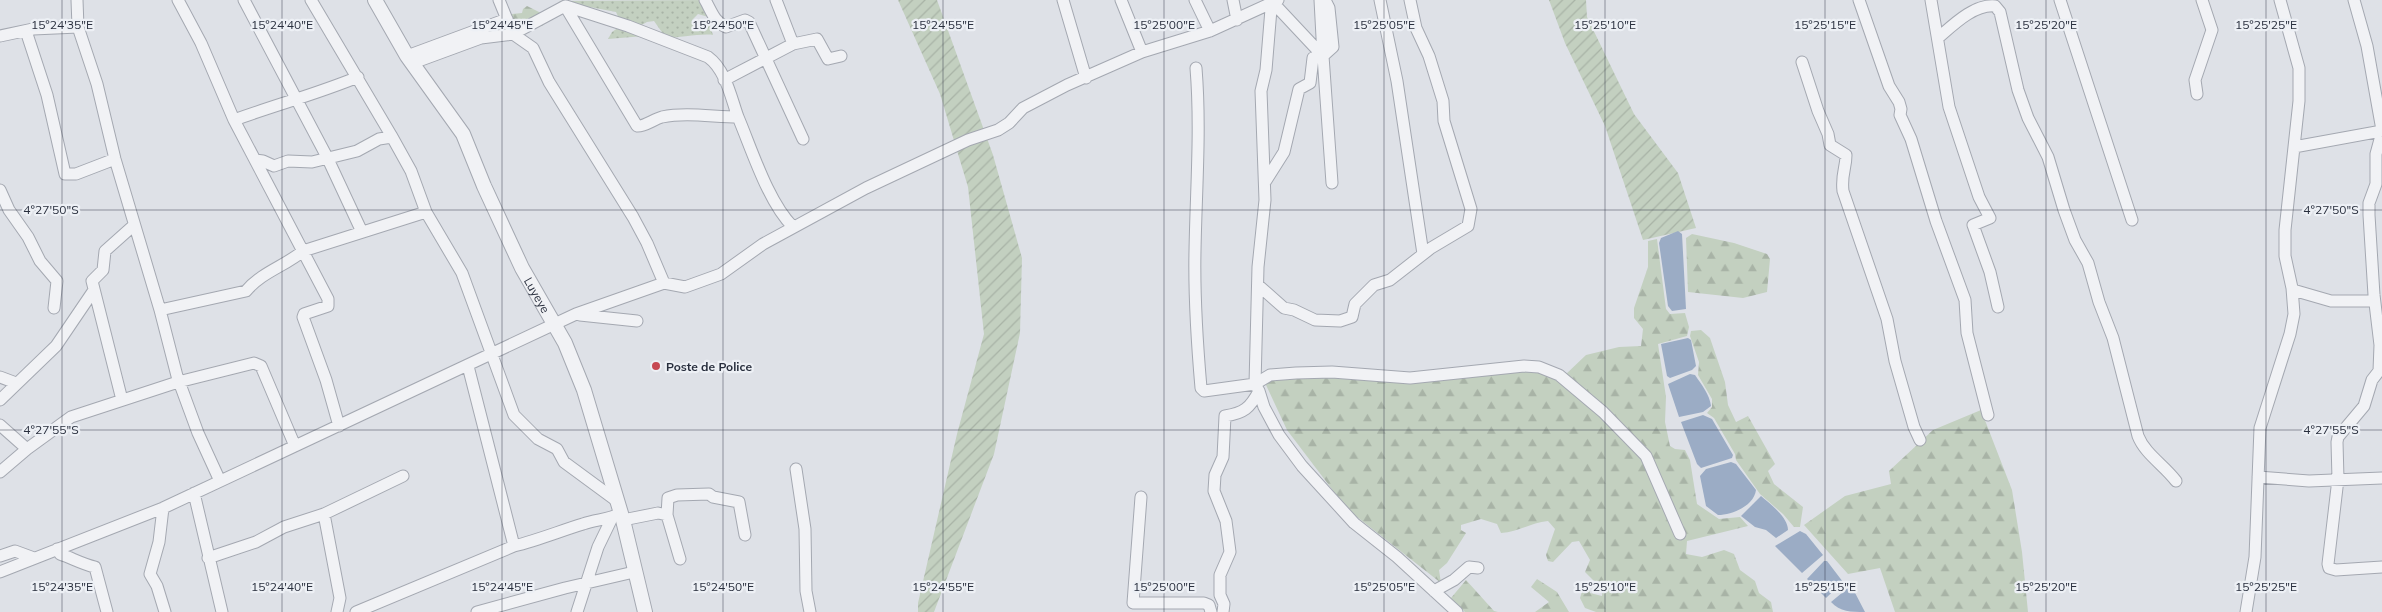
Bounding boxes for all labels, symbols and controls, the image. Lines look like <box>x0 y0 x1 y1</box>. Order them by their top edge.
text: 15°24'35"E <box>31 17 93 32</box>
text: 15°24'40"E <box>251 17 313 32</box>
text: 15°24'45"E <box>471 17 533 32</box>
text: 15°24'50"E <box>692 17 754 32</box>
text: 15°24'55"E <box>912 17 974 32</box>
text: 15°25'00"E <box>1133 17 1195 32</box>
text: 15°25'05"E <box>1353 17 1415 32</box>
text: 15°25'10"E <box>1574 17 1636 32</box>
text: 15°25'15"E <box>1794 17 1856 32</box>
text: 15°25'20"E <box>2015 17 2077 32</box>
text: 15°25'25"E <box>2235 17 2297 32</box>
text: 4°27'50"S <box>23 202 79 217</box>
text: 4°27'50"S <box>2303 202 2359 217</box>
street label: Luyeye <box>521 274 554 316</box>
place label: Poste de Police <box>666 359 752 374</box>
marker: Poste de Police <box>650 360 662 372</box>
text: 4°27'55"S <box>23 422 79 437</box>
text: 4°27'55"S <box>2303 422 2359 437</box>
text: 15°24'35"E <box>31 579 93 594</box>
text: 15°24'40"E <box>251 579 313 594</box>
text: 15°24'45"E <box>471 579 533 594</box>
text: 15°24'50"E <box>692 579 754 594</box>
text: 15°24'55"E <box>912 579 974 594</box>
text: 15°25'00"E <box>1133 579 1195 594</box>
text: 15°25'05"E <box>1353 579 1415 594</box>
text: 15°25'10"E <box>1574 579 1636 594</box>
text: 15°25'15"E <box>1794 579 1856 594</box>
text: 15°25'20"E <box>2015 579 2077 594</box>
text: 15°25'25"E <box>2235 579 2297 594</box>

